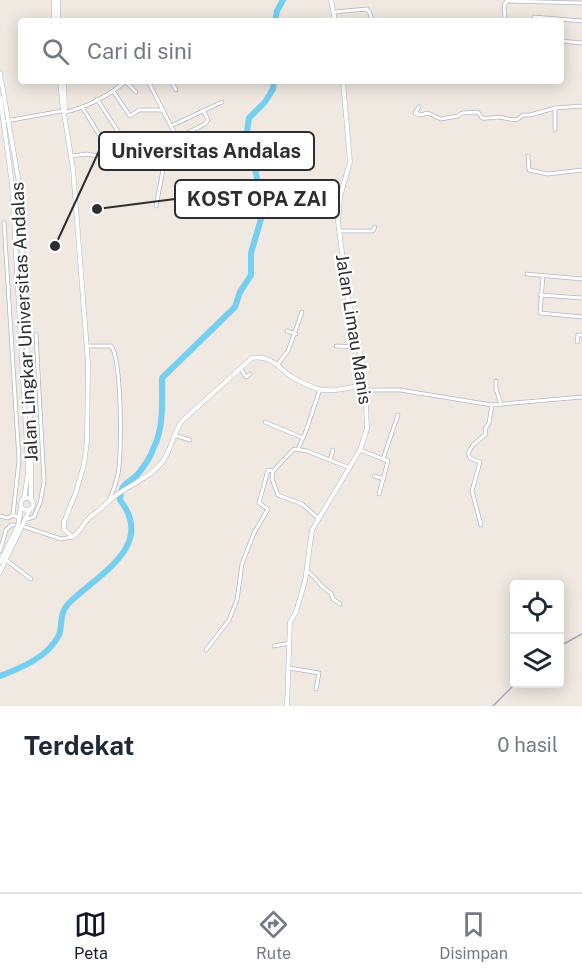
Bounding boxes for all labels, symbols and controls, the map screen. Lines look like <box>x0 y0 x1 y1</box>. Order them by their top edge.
search box <box>18 18 564 84</box>
icon: search <box>39 35 72 68</box>
text: Cari di sini <box>87 38 192 64</box>
callout: Universitas Andalas <box>99 132 314 170</box>
text: Universitas Andalas <box>111 139 301 163</box>
callout: KOST OPA ZAI <box>175 180 339 218</box>
street label: Jalan Lingkar Universitas Andalas <box>6 181 42 463</box>
text: KOST OPA ZAI <box>187 187 327 211</box>
street label: Jalan Limau Manis <box>332 252 376 406</box>
map controls <box>510 580 564 688</box>
button: locate <box>510 580 564 634</box>
button: layers <box>510 634 564 688</box>
text: Terdekat <box>24 730 134 761</box>
text: 0 hasil <box>497 733 558 757</box>
tab: Peta <box>74 908 108 963</box>
tab: Rute <box>256 908 291 963</box>
tab: Disimpan <box>439 908 508 963</box>

